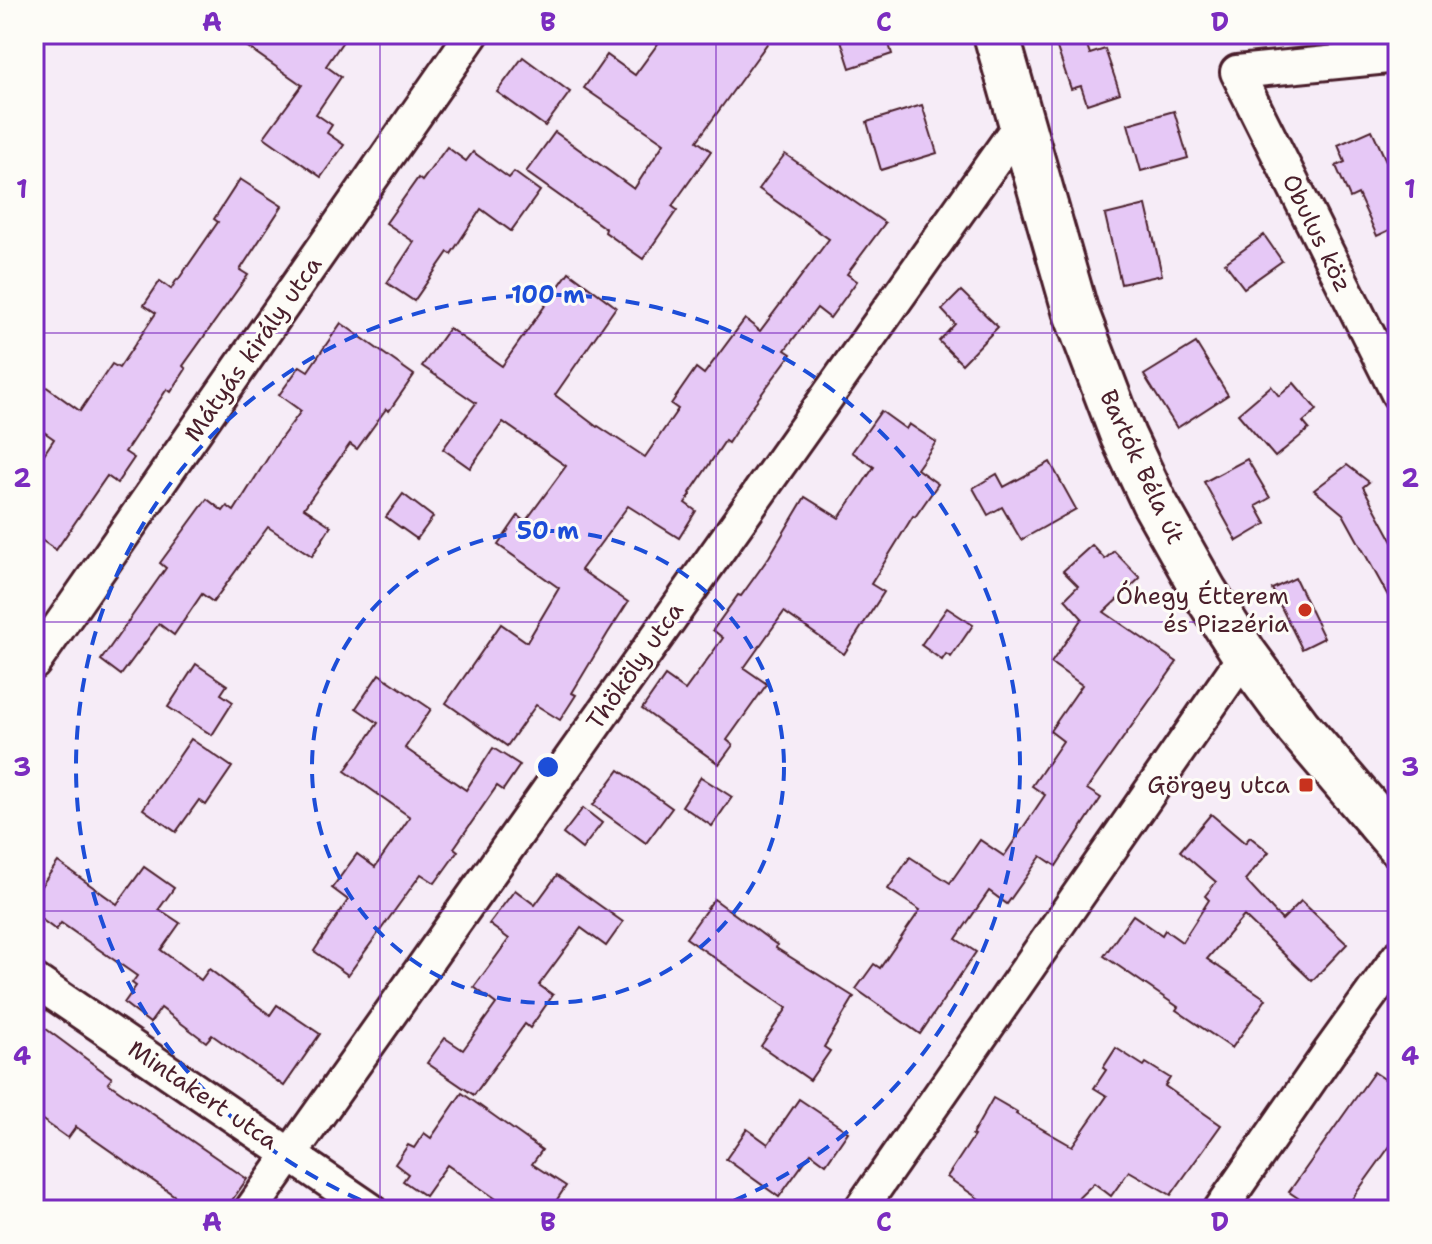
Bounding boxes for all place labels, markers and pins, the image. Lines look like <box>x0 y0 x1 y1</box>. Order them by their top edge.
place label: Óhegy Étterem és Pizzéria <box>1116 580 1289 640</box>
marker: Óhegy Étterem és Pizzéria <box>1296 601 1314 619</box>
centre of rings <box>534 753 562 781</box>
place label: Görgey utca <box>1147 769 1290 801</box>
marker: Görgey utca <box>1297 776 1315 794</box>

